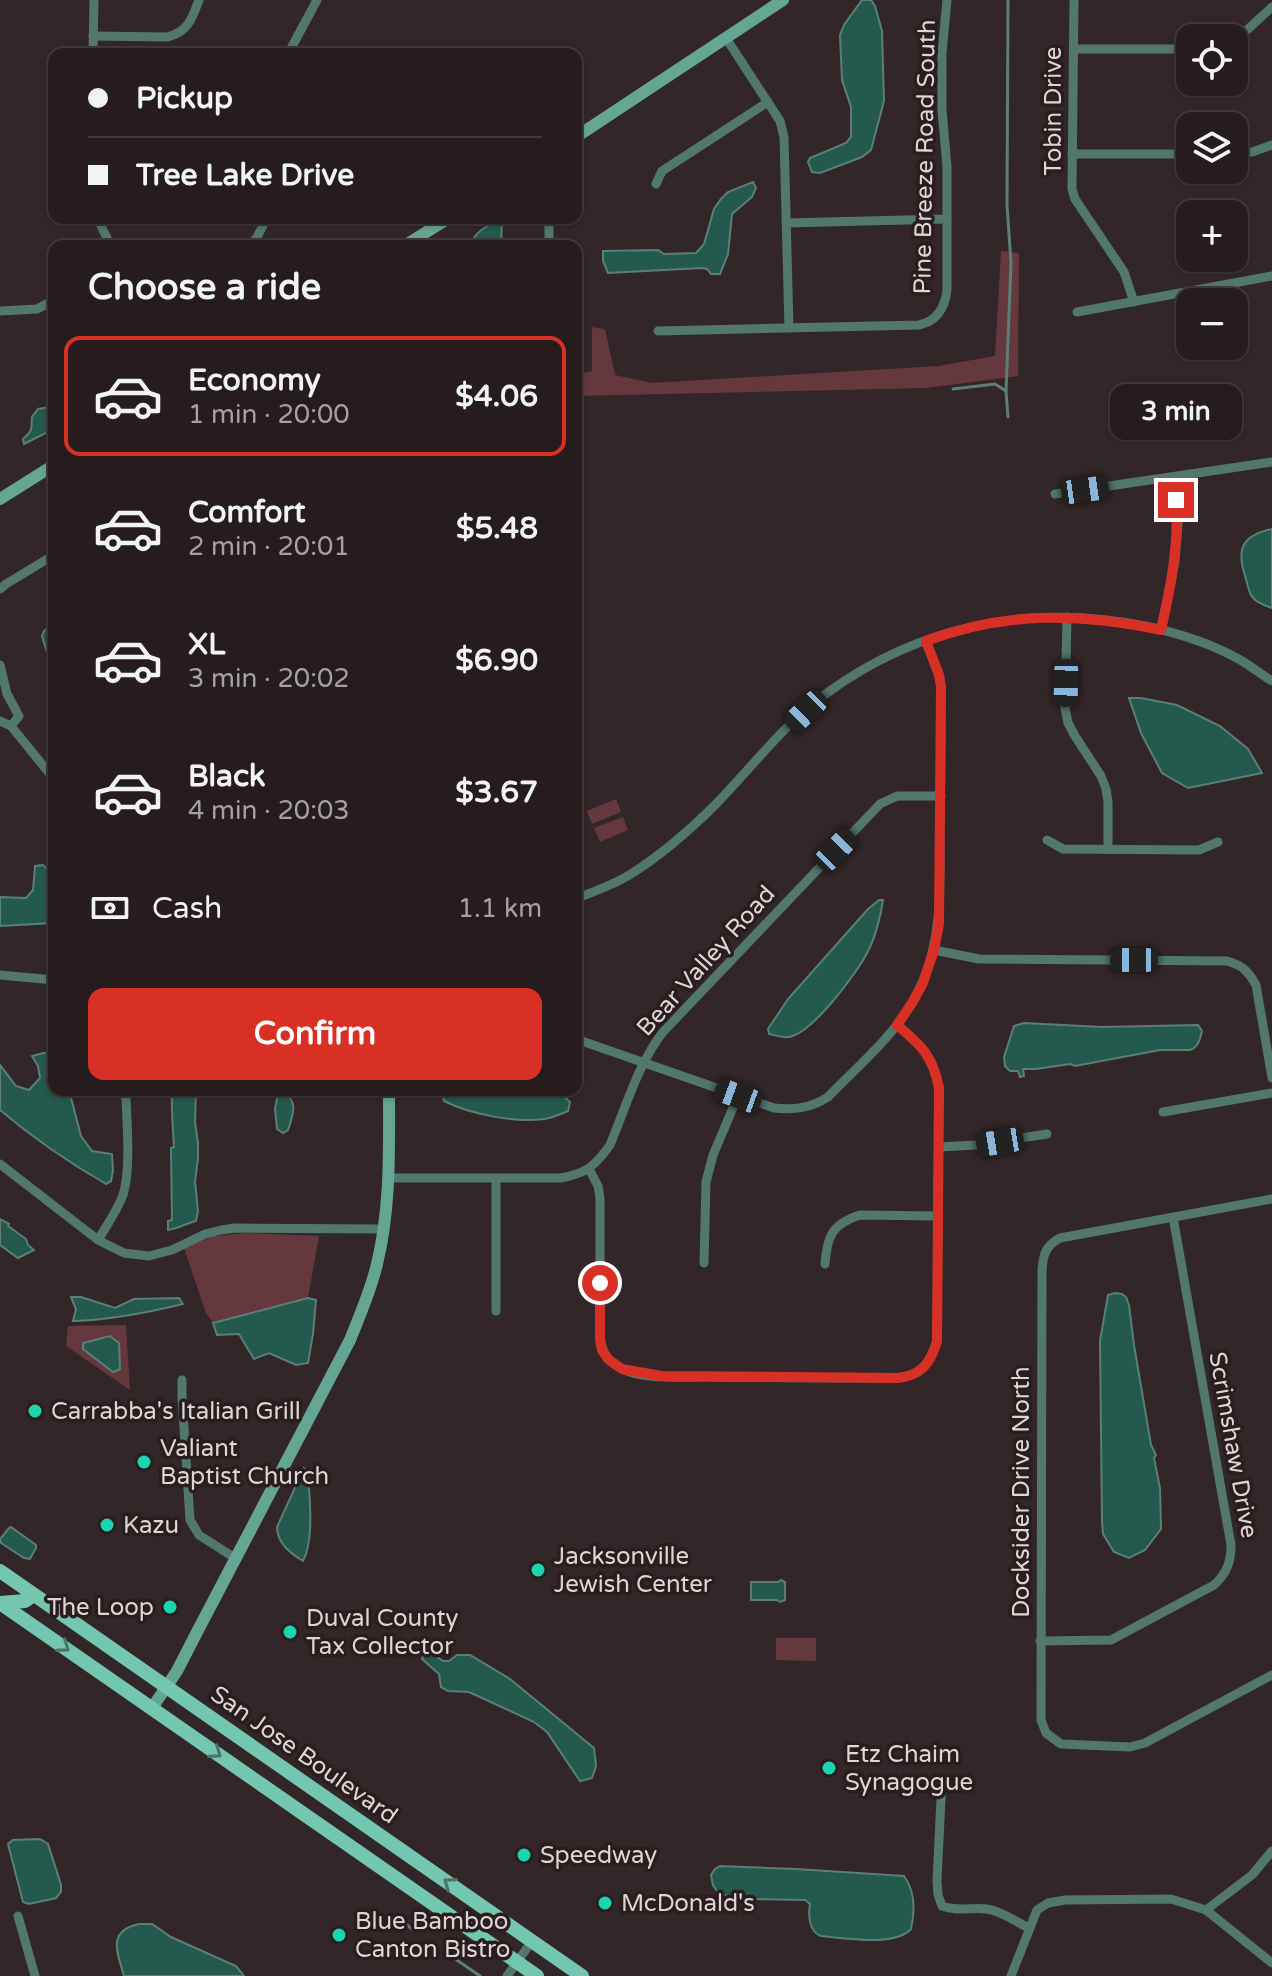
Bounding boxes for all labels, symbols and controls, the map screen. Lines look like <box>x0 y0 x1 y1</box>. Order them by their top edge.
street label: Pine Breeze Road South <box>908 19 942 295</box>
map controls <box>1176 24 1248 360</box>
button: locate <box>1176 24 1248 96</box>
street label: Tobin Drive <box>1039 47 1068 175</box>
text: Pickup <box>136 80 233 117</box>
button: layers <box>1176 112 1248 184</box>
text: Tree Lake Drive <box>136 157 354 194</box>
button: + <box>1176 200 1248 272</box>
text: Choose a ride <box>88 266 321 309</box>
button: − <box>1176 288 1248 360</box>
icon: car <box>92 360 164 432</box>
text: Economy <box>188 362 321 399</box>
text: $4.06 <box>455 378 538 415</box>
callout: 3 min <box>1110 384 1242 440</box>
text: 3 min <box>1141 396 1211 427</box>
text: 1 min · 20:00 <box>188 399 350 430</box>
car <box>1060 475 1110 505</box>
route end <box>1158 482 1194 518</box>
icon: car <box>92 492 164 564</box>
text: Comfort <box>188 494 306 531</box>
text: $5.48 <box>456 510 538 547</box>
text: 2 min · 20:01 <box>188 531 350 562</box>
icon: car <box>92 624 164 696</box>
text: XL <box>188 626 225 663</box>
text: $6.90 <box>455 642 538 679</box>
car <box>1054 659 1078 707</box>
text: 3 min · 20:02 <box>188 663 350 694</box>
car <box>780 686 832 736</box>
icon: car <box>92 756 164 828</box>
text: Black <box>188 758 265 795</box>
text: $3.67 <box>455 774 538 811</box>
text: 4 min · 20:03 <box>188 795 350 826</box>
car <box>811 824 861 876</box>
street label: Bear Valley Road <box>631 880 781 1042</box>
icon: cash <box>88 886 132 930</box>
text: Cash <box>152 890 222 927</box>
text: 1.1 km <box>458 893 542 924</box>
car <box>1110 948 1158 972</box>
button: Confirm <box>88 988 542 1080</box>
car <box>711 1077 765 1115</box>
car <box>974 1126 1026 1158</box>
route start <box>582 1265 618 1301</box>
street label: Scrimshaw Drive <box>1202 1350 1264 1540</box>
street label: Docksider Drive North <box>1007 1366 1036 1618</box>
place label: Carrabba's Italian Grill <box>51 1397 301 1426</box>
marker: Carrabba's Italian Grill <box>26 1402 44 1420</box>
place label: Valiant Baptist Church <box>160 1434 329 1491</box>
marker: Valiant Baptist Church <box>135 1453 153 1471</box>
place label: Kazu <box>123 1511 179 1540</box>
marker: Kazu <box>98 1516 116 1534</box>
place label: Jacksonville Jewish Center <box>554 1542 713 1599</box>
marker: Jacksonville Jewish Center <box>529 1561 547 1579</box>
place label: The Loop <box>47 1593 154 1622</box>
marker: The Loop <box>161 1598 179 1616</box>
place label: Duval County Tax Collector <box>306 1604 459 1661</box>
marker: Duval County Tax Collector <box>281 1623 299 1641</box>
one-way arrow <box>56 1637 70 1652</box>
street label: San Jose Boulevard <box>205 1680 403 1830</box>
place label: Etz Chaim Synagogue <box>845 1740 973 1797</box>
one-way arrow <box>207 1743 221 1758</box>
marker: Etz Chaim Synagogue <box>820 1759 838 1777</box>
place label: Speedway <box>540 1841 657 1870</box>
marker: Speedway <box>515 1846 533 1864</box>
one-way arrow <box>444 1878 458 1893</box>
place label: McDonald's <box>621 1889 755 1918</box>
marker: McDonald's <box>596 1894 614 1912</box>
place label: Blue Bamboo Canton Bistro <box>355 1907 510 1964</box>
marker: Blue Bamboo Canton Bistro <box>330 1926 348 1944</box>

